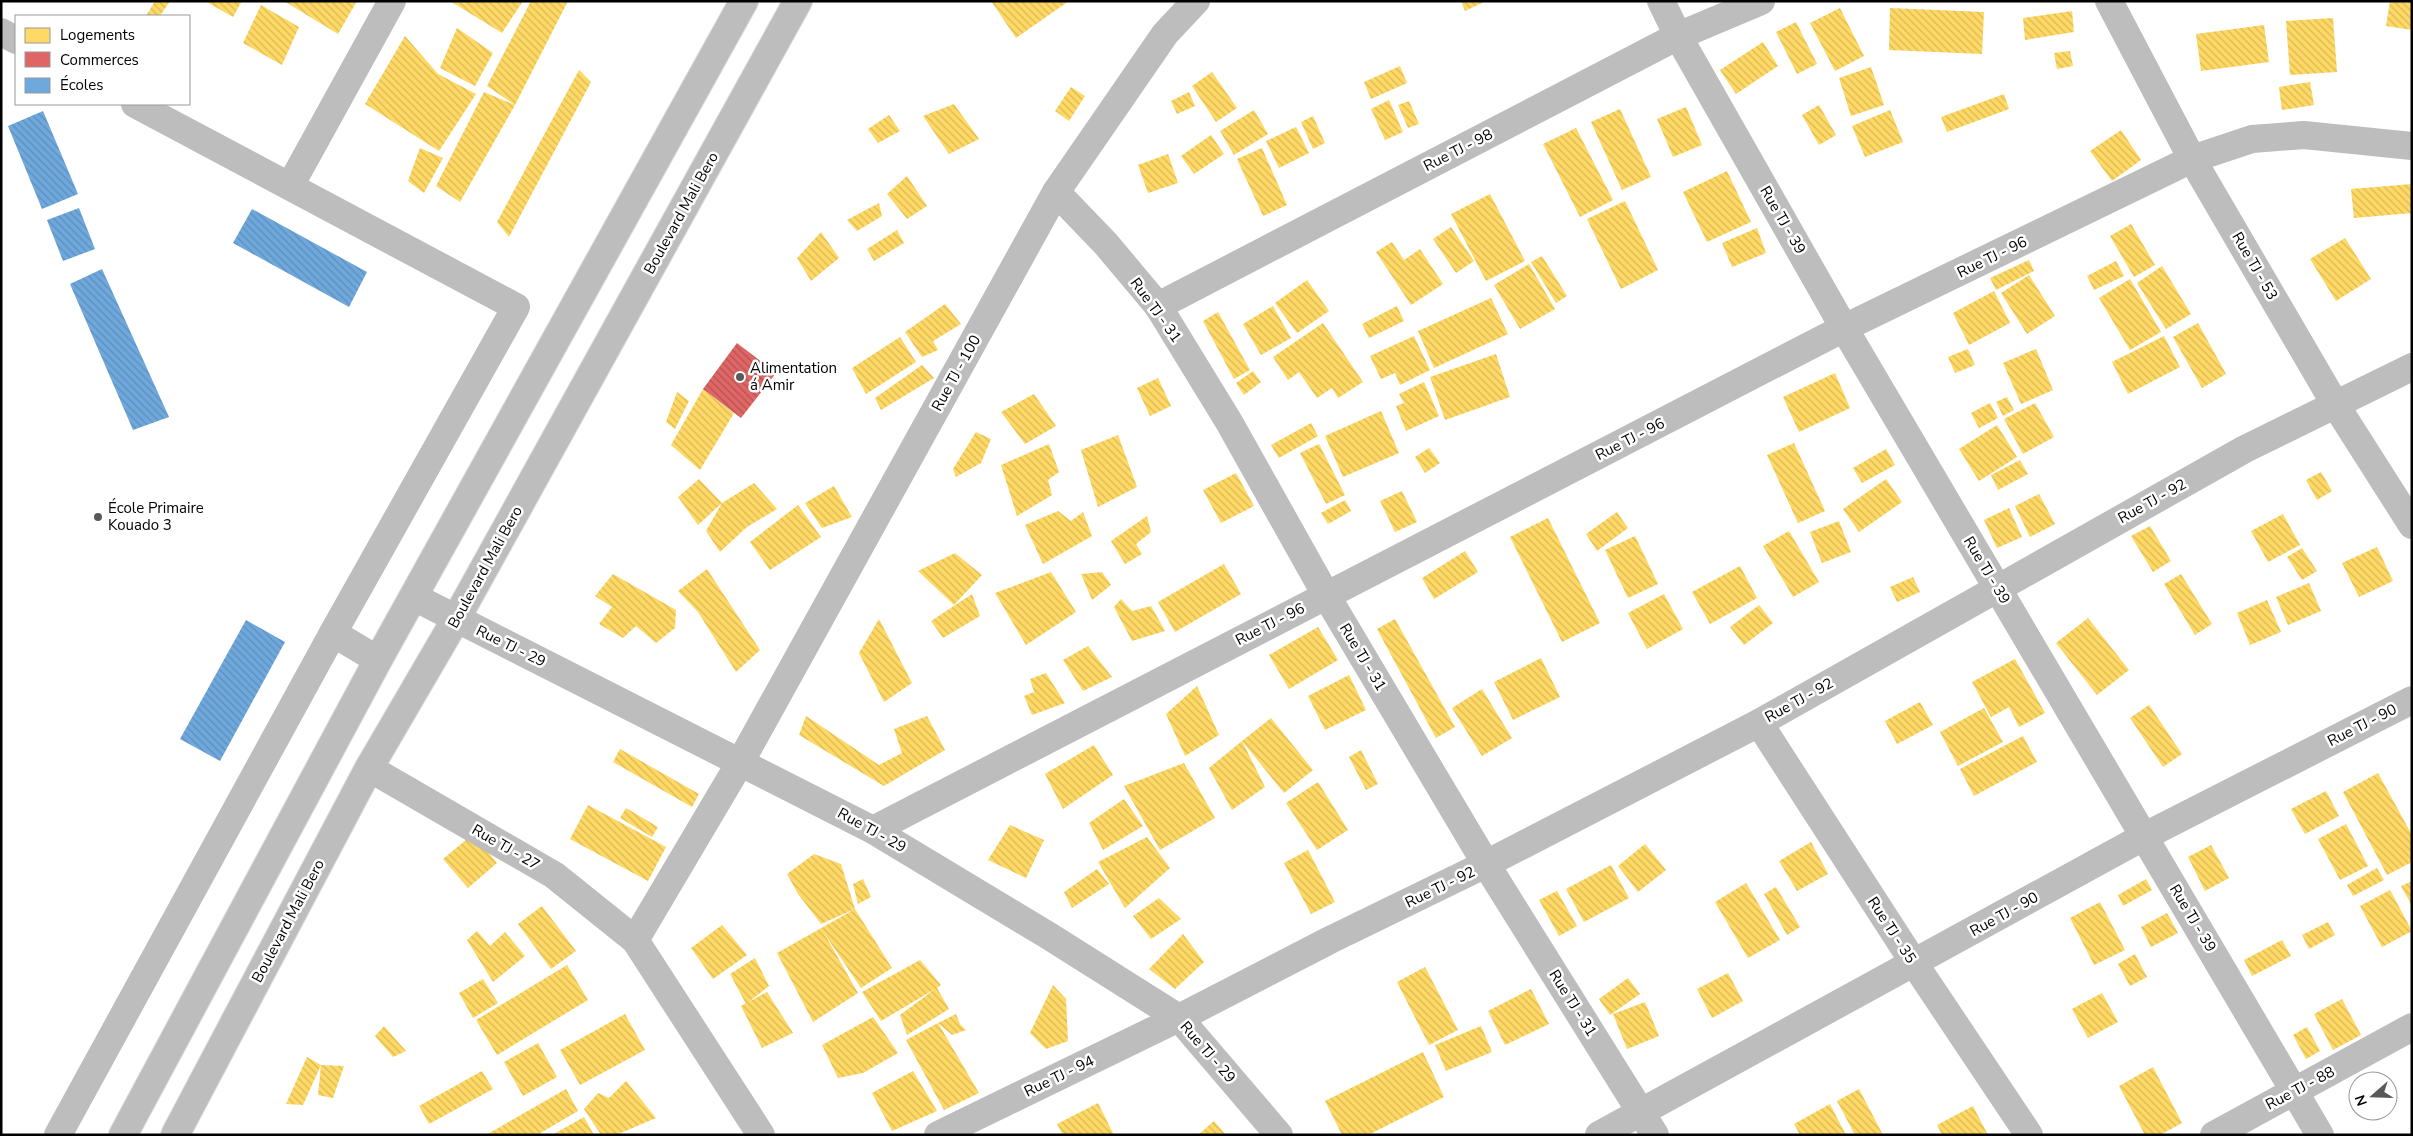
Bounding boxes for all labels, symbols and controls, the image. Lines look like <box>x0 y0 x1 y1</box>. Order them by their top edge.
legend <box>15 15 190 105</box>
text: Logements <box>60 25 135 45</box>
text: Commerces <box>60 50 139 70</box>
text: Écoles <box>60 75 103 95</box>
street label: Rue TJ - 98 <box>1420 124 1496 176</box>
street label: Boulevard Mali Bero <box>639 148 723 278</box>
street label: Rue TJ - 39 <box>1755 182 1811 258</box>
street label: Rue TJ - 53 <box>2227 228 2283 304</box>
street label: Rue TJ - 96 <box>1954 231 2030 283</box>
street label: Rue TJ - 31 <box>1126 274 1186 346</box>
street label: Rue TJ - 100 <box>927 331 985 415</box>
place label: Alimentation á Amir <box>750 358 837 395</box>
marker: Alimentation á Amir <box>734 371 746 383</box>
street label: Rue TJ - 96 <box>1592 413 1668 465</box>
street label: Rue TJ - 92 <box>2114 474 2190 528</box>
place label: École Primaire Kouado 3 <box>108 498 204 535</box>
street label: Boulevard Mali Bero <box>443 502 527 632</box>
marker: École Primaire Kouado 3 <box>92 511 104 523</box>
street label: Rue TJ - 39 <box>1959 533 2015 607</box>
street label: Rue TJ - 96 <box>1232 598 1308 650</box>
street label: Rue TJ - 29 <box>473 620 549 672</box>
street label: Rue TJ - 31 <box>1335 620 1391 694</box>
street label: Rue TJ - 92 <box>1761 673 1837 727</box>
street label: Rue TJ - 90 <box>2324 699 2400 751</box>
street label: Rue TJ - 29 <box>834 803 910 857</box>
street label: Rue TJ - 27 <box>468 819 544 875</box>
street label: Boulevard Mali Bero <box>247 856 329 986</box>
street label: Rue TJ - 92 <box>1402 861 1478 913</box>
street label: Rue TJ - 39 <box>2165 881 2221 955</box>
street label: Rue TJ - 90 <box>1966 887 2042 941</box>
street label: Rue TJ - 35 <box>1863 893 1921 967</box>
street label: Rue TJ - 31 <box>1545 966 1601 1040</box>
street label: Rue TJ - 29 <box>1176 1017 1240 1087</box>
street label: Rue TJ - 94 <box>1021 1050 1097 1102</box>
street label: Rue TJ - 88 <box>2262 1061 2338 1115</box>
north arrow <box>2348 1071 2398 1121</box>
text: N <box>2351 1092 2372 1108</box>

